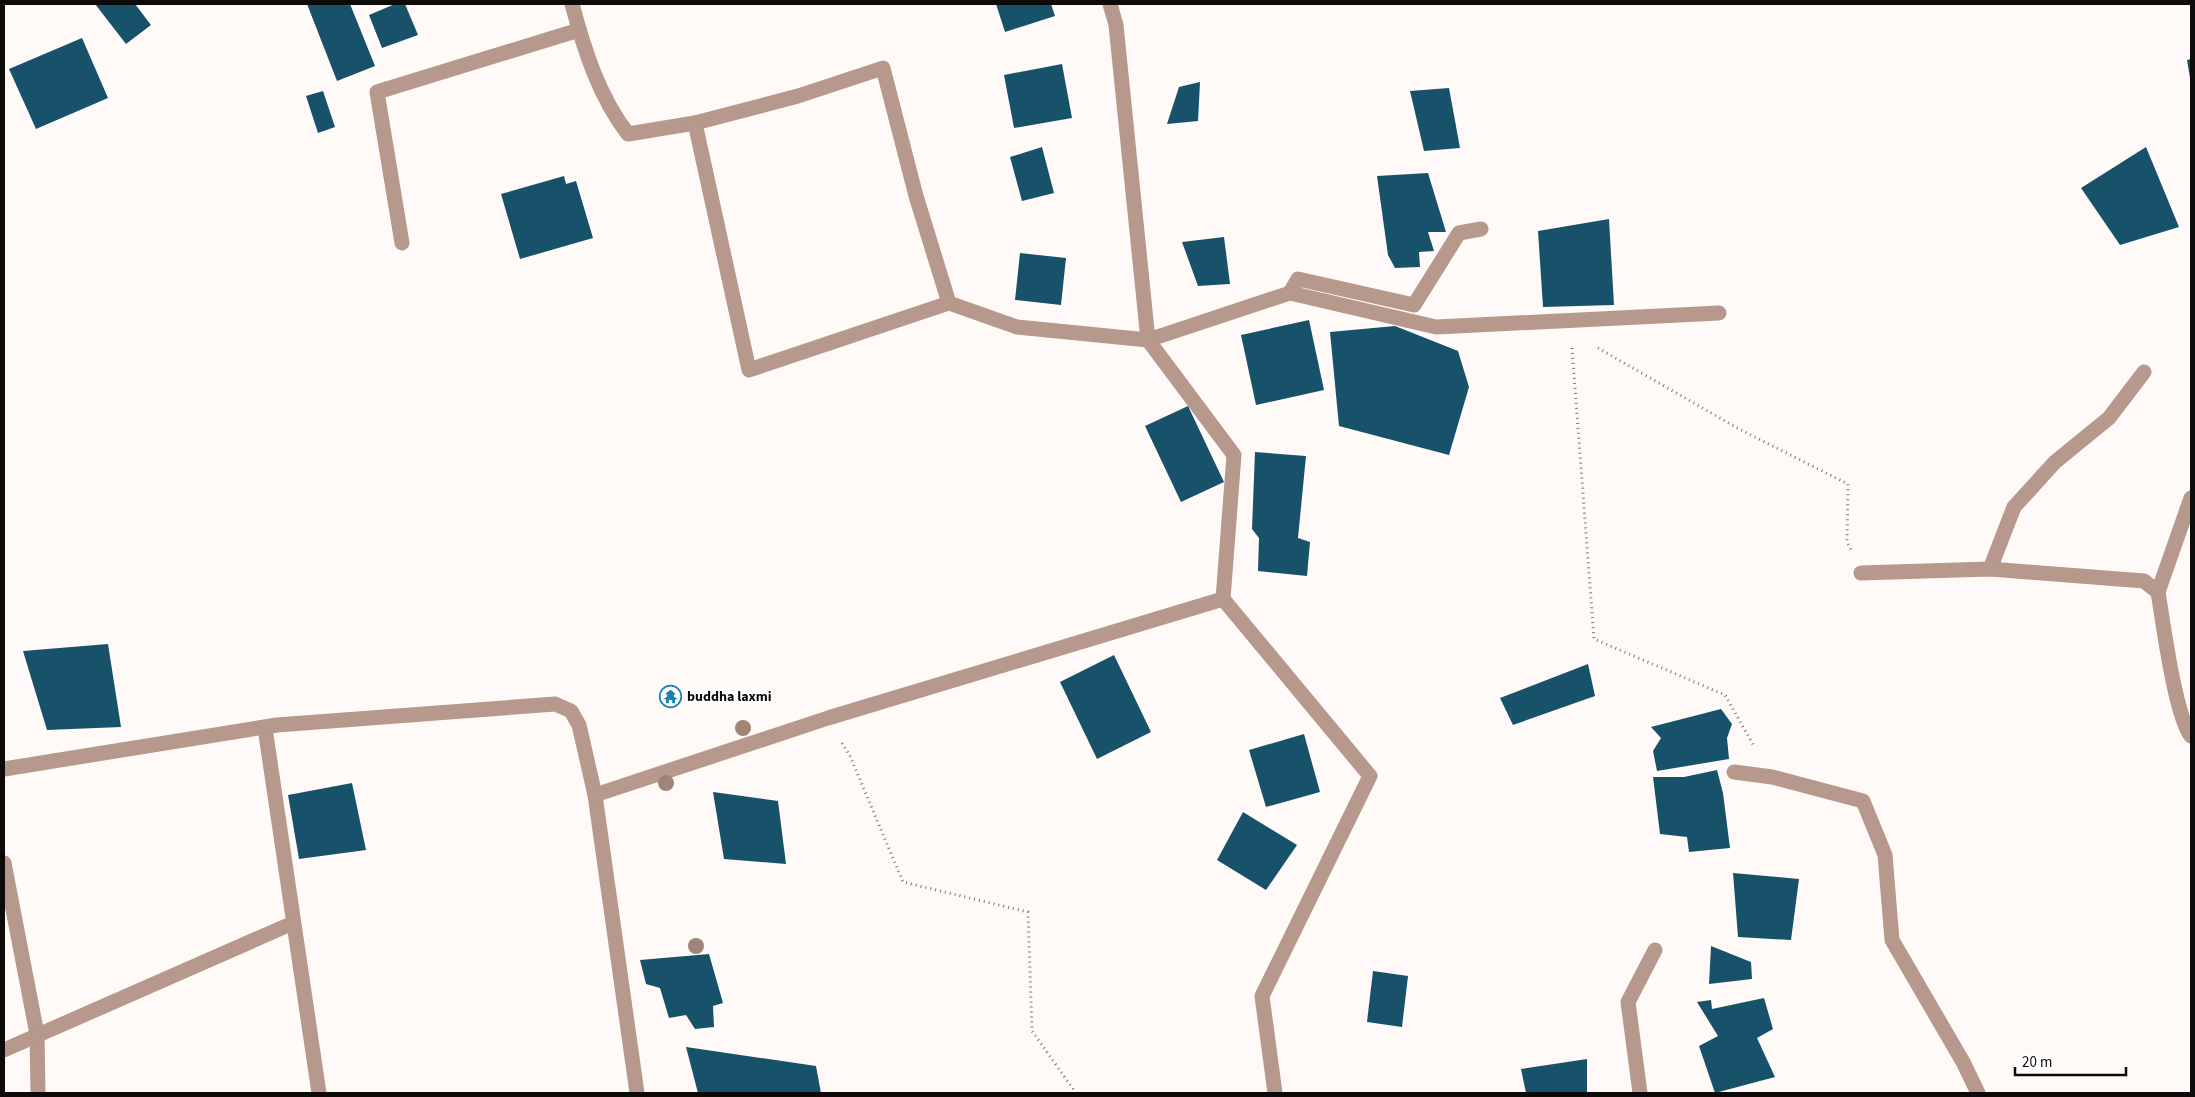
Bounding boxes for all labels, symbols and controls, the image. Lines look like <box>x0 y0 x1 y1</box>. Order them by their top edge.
temple icon: buddha laxmi <box>659 685 683 709</box>
place label: buddha laxmi <box>687 687 772 707</box>
scale bar <box>2015 1044 2126 1076</box>
text: 20 m <box>2022 1052 2052 1073</box>

